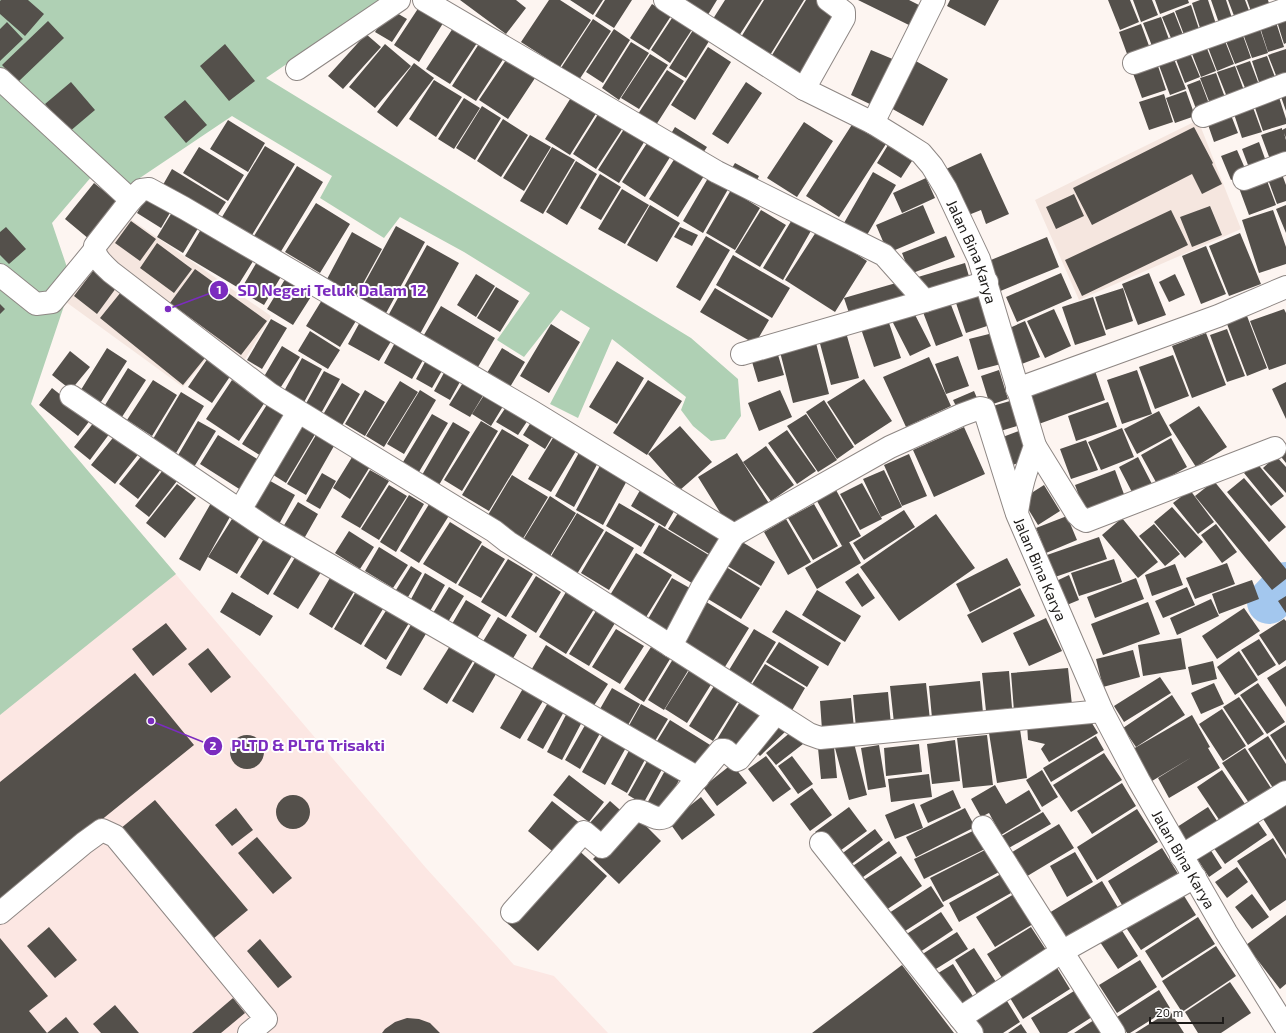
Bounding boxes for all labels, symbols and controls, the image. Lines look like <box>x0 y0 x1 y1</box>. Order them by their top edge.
street label: Jalan Bina Karya <box>943 197 1001 306</box>
callout: SD Negeri Teluk Dalam 12 <box>209 276 435 304</box>
text: SD Negeri Teluk Dalam 12 <box>237 280 427 299</box>
text: 1 <box>216 282 222 296</box>
street label: Jalan Bina Karya <box>1011 515 1071 623</box>
callout: PLTD & PLTG Trisakti <box>203 732 393 760</box>
text: PLTD & PLTG Trisakti <box>231 735 385 754</box>
text: 2 <box>210 738 217 752</box>
street label: Jalan Bina Karya <box>1149 807 1219 912</box>
scale bar <box>1150 999 1223 1025</box>
text: 20 m <box>1156 1005 1183 1019</box>

